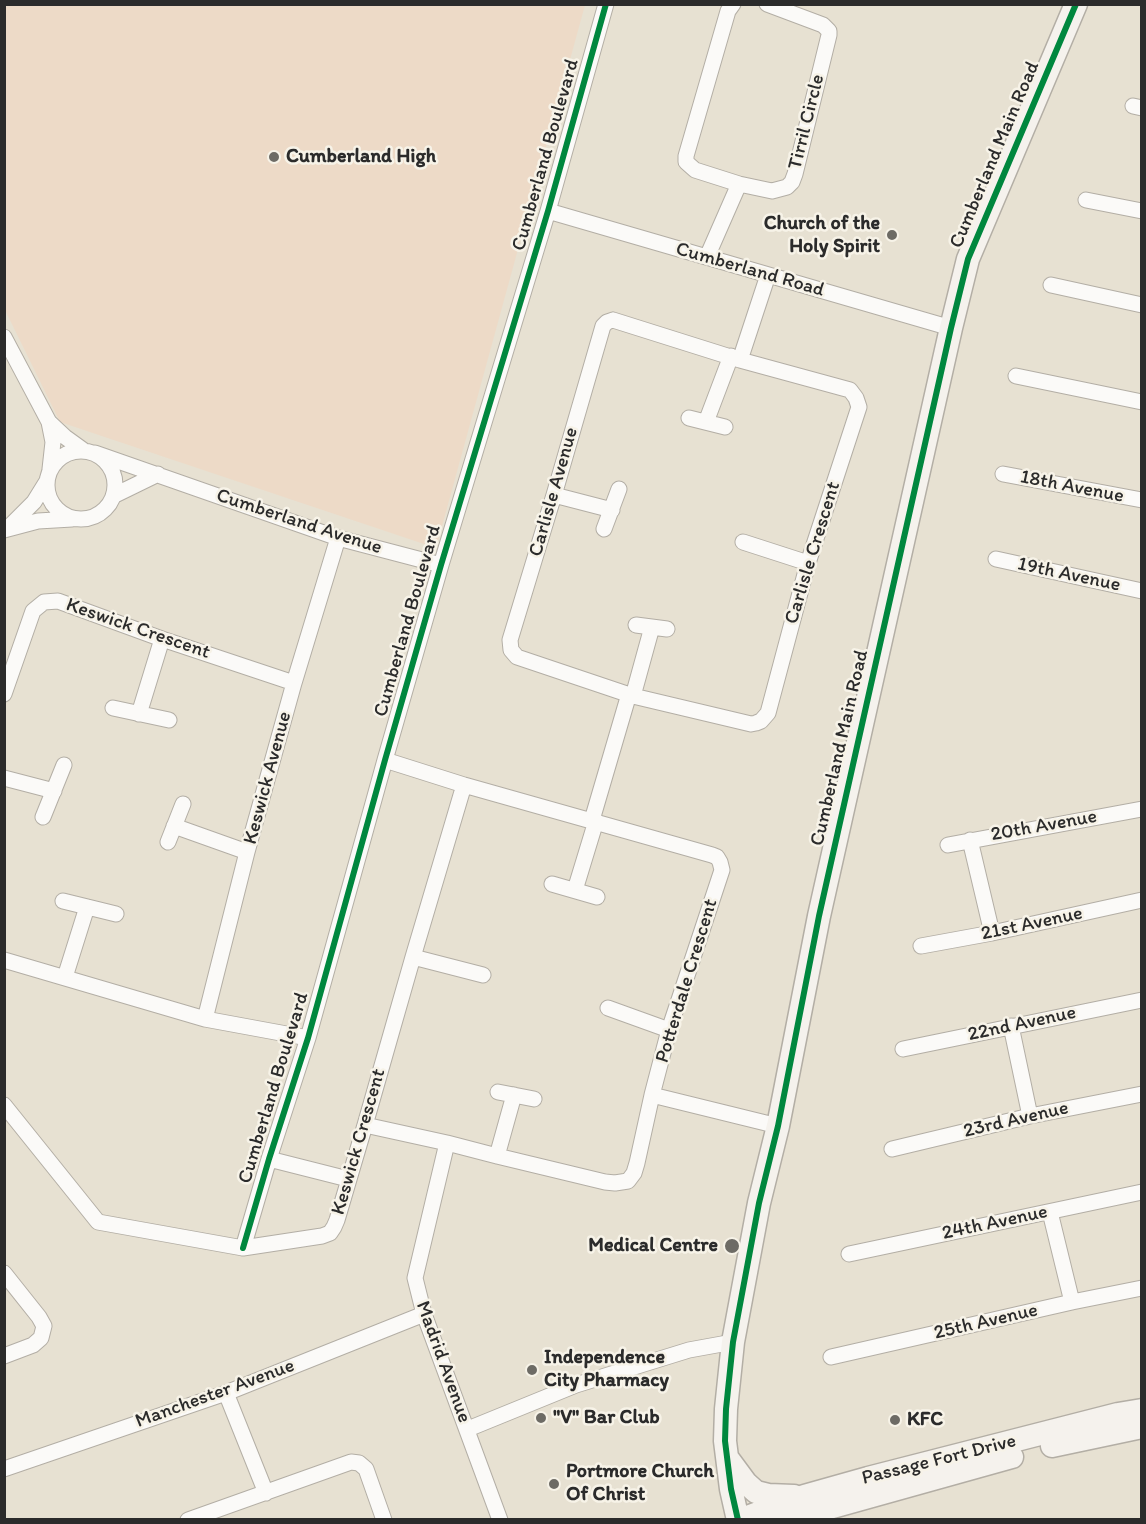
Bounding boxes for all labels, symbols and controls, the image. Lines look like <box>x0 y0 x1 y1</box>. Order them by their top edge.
street label: Cumberland Boulevard <box>507 56 585 254</box>
street label: Cumberland Main Road <box>945 58 1045 252</box>
street label: Tirril Circle <box>784 72 830 172</box>
place label: Cumberland High <box>286 145 436 169</box>
marker: Cumberland High <box>267 150 281 164</box>
place label: Church of the Holy Spirit <box>764 212 880 259</box>
marker: Church of the Holy Spirit <box>885 228 899 242</box>
street label: Cumberland Road <box>673 237 827 303</box>
street label: Carlisle Avenue <box>524 425 584 559</box>
street label: 18th Avenue <box>1018 465 1126 509</box>
street label: Carlisle Crescent <box>780 479 846 627</box>
street label: Cumberland Avenue <box>213 484 385 560</box>
street label: Cumberland Boulevard <box>369 522 447 720</box>
street label: 19th Avenue <box>1015 552 1123 598</box>
street label: Keswick Crescent <box>63 593 213 665</box>
street label: Cumberland Main Road <box>806 648 874 848</box>
street label: Keswick Avenue <box>239 709 297 847</box>
street label: 20th Avenue <box>989 805 1099 847</box>
street label: Potterdale Crescent <box>651 896 723 1066</box>
street label: 21st Avenue <box>979 902 1085 946</box>
street label: Cumberland Boulevard <box>234 990 314 1186</box>
street label: 22nd Avenue <box>966 1001 1078 1047</box>
street label: Keswick Crescent <box>327 1066 391 1218</box>
street label: 23rd Avenue <box>961 1096 1071 1144</box>
street label: 24th Avenue <box>940 1200 1050 1246</box>
place label: Medical Centre <box>588 1234 718 1258</box>
marker: Medical Centre <box>723 1237 741 1255</box>
street label: Madrid Avenue <box>410 1298 476 1426</box>
street label: 25th Avenue <box>932 1298 1040 1346</box>
place label: Independence City Pharmacy <box>544 1346 669 1393</box>
street label: Manchester Avenue <box>132 1354 298 1434</box>
marker: Independence City Pharmacy <box>525 1363 539 1377</box>
place label: "V" Bar Club <box>553 1406 660 1430</box>
place label: KFC <box>907 1408 943 1432</box>
marker: "V" Bar Club <box>534 1411 548 1425</box>
marker: KFC <box>888 1413 902 1427</box>
street label: Passage Fort Drive <box>859 1429 1019 1491</box>
place label: Portmore Church Of Christ <box>566 1460 714 1507</box>
marker: Portmore Church Of Christ <box>547 1477 561 1491</box>

